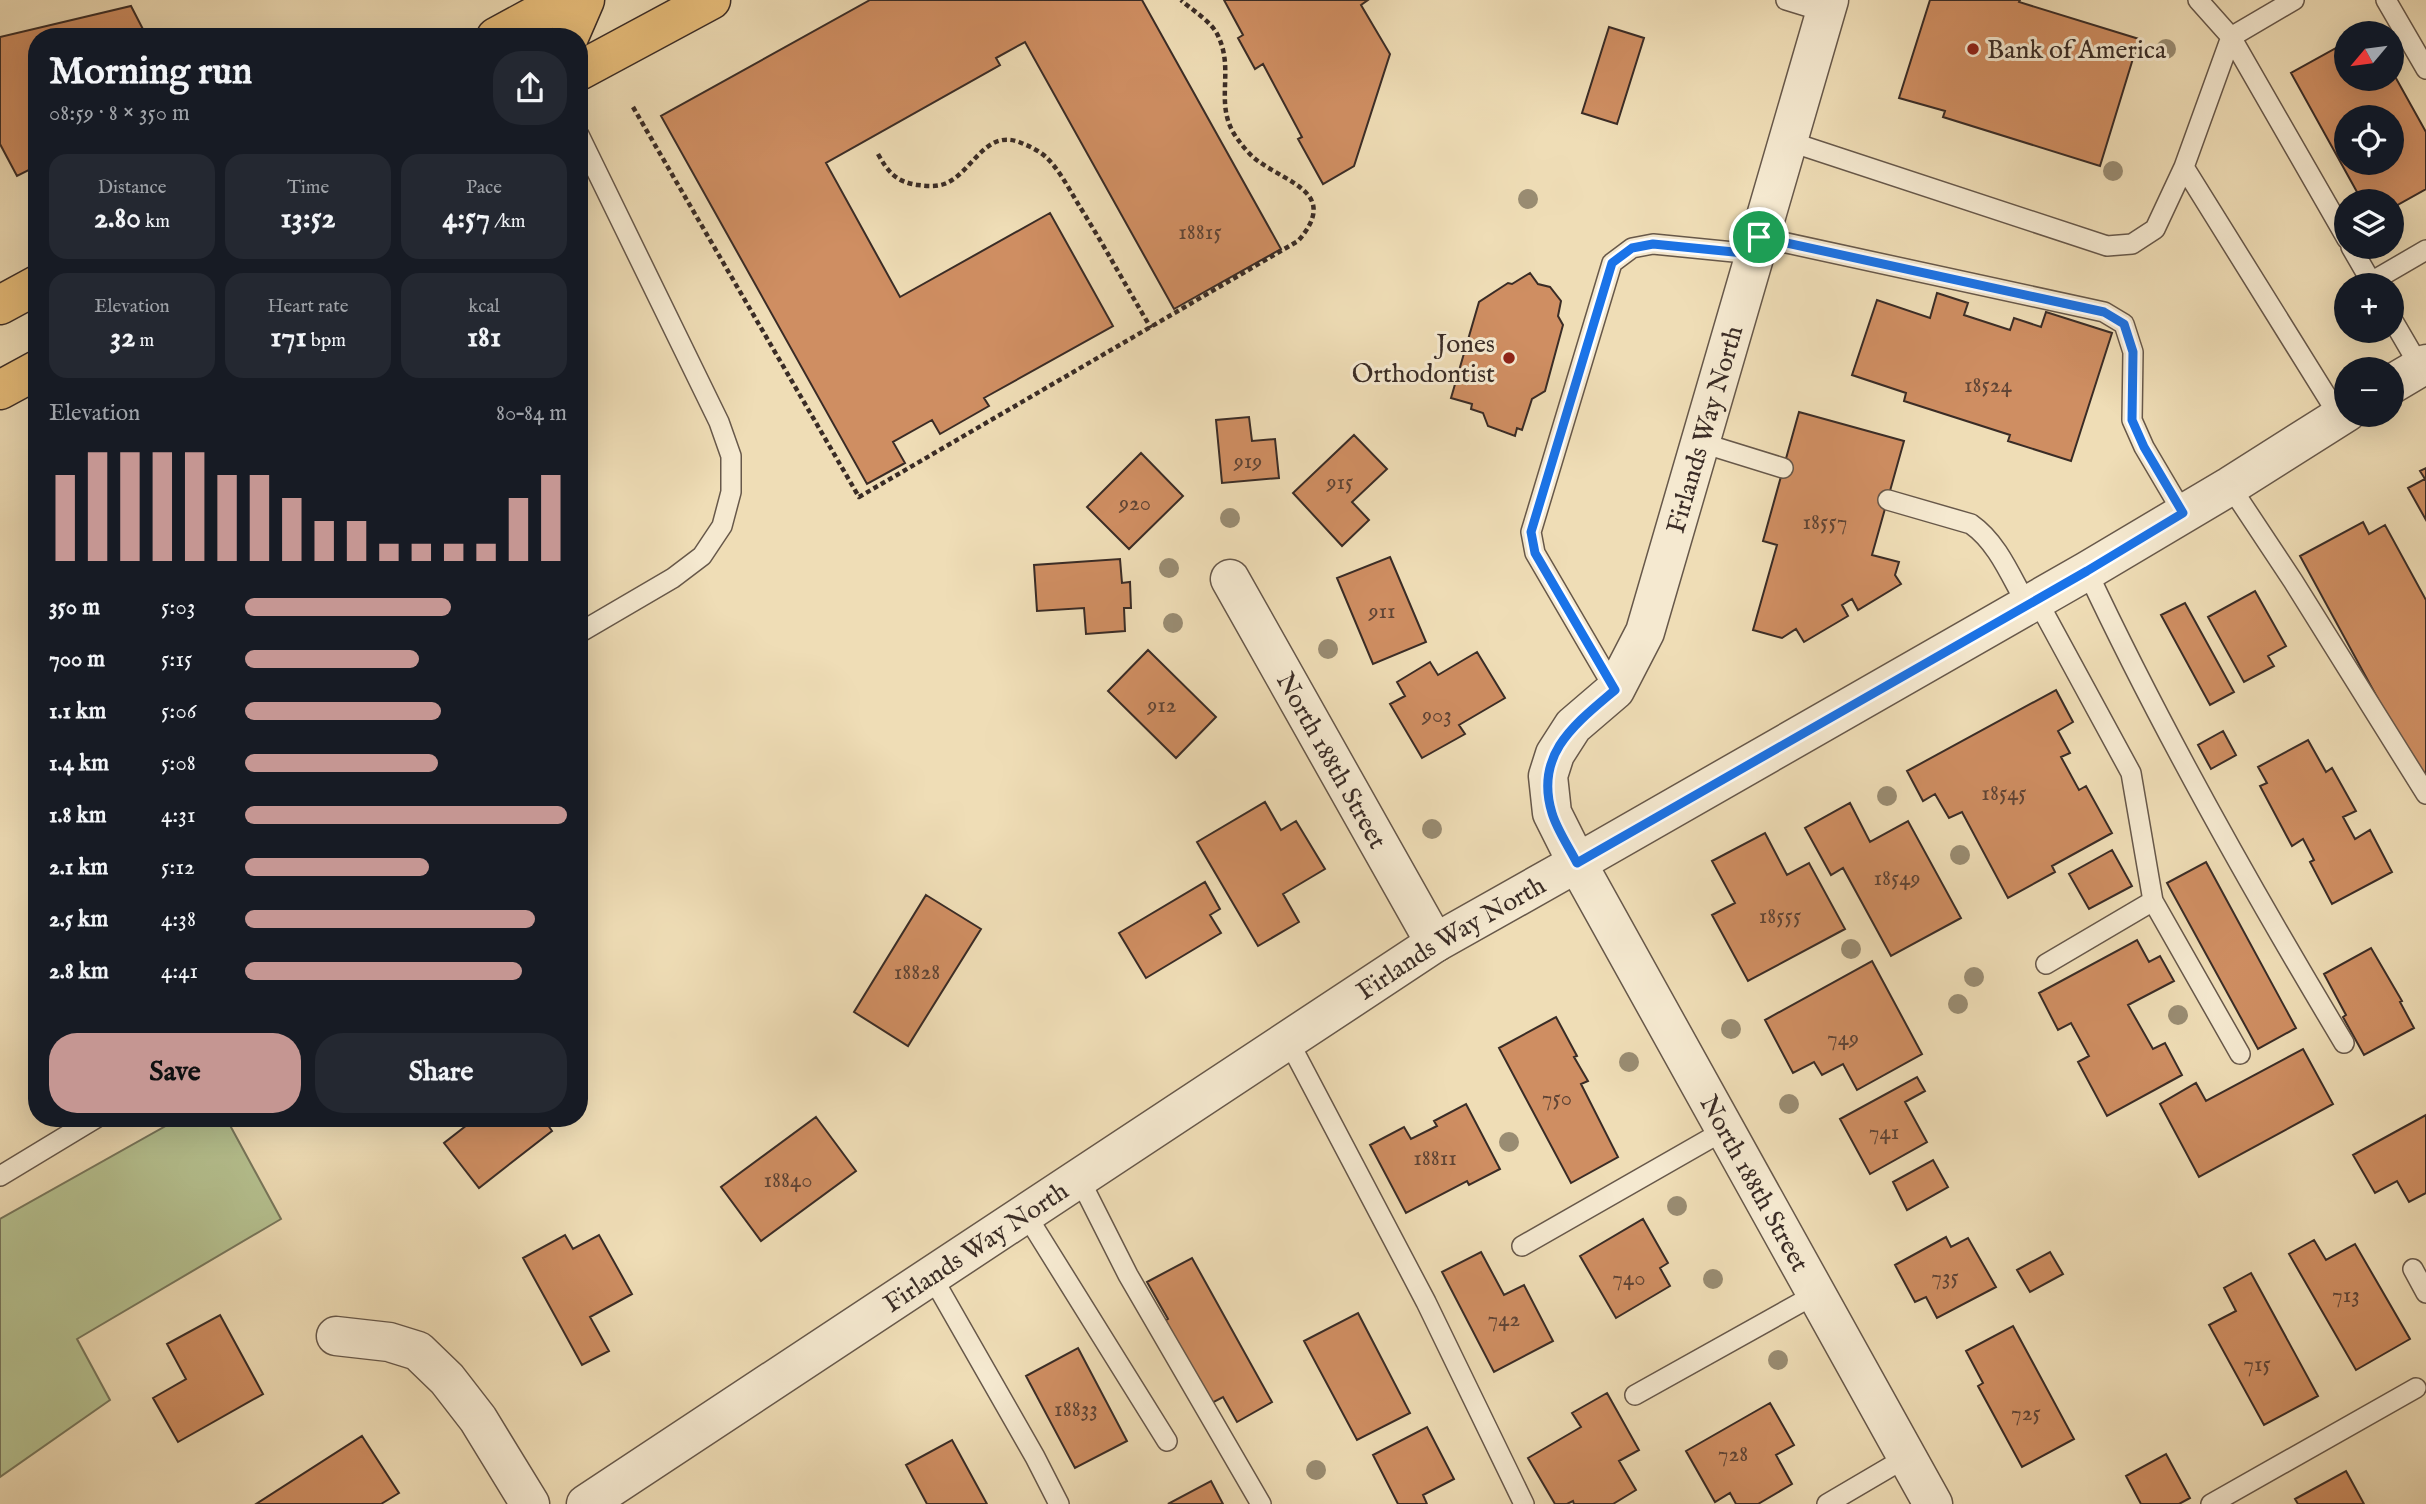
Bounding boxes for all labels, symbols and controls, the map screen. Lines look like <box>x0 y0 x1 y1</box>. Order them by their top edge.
north arrow <box>2334 21 2404 91</box>
map controls <box>2334 21 2404 427</box>
place label: Bank of America <box>1987 34 2167 67</box>
marker: Bank of America <box>1965 41 1981 57</box>
text: Morning run <box>49 49 252 97</box>
button: share <box>493 51 567 125</box>
text: 08:59 · 8 × 350 m <box>49 99 190 128</box>
button: locate <box>2334 105 2404 175</box>
text: Distance <box>98 176 166 200</box>
text: Time <box>287 176 329 200</box>
text: Pace <box>466 176 502 200</box>
button: layers <box>2334 189 2404 259</box>
text: 2.80 <box>94 200 141 238</box>
text: 13:52 <box>280 200 336 238</box>
text: 4:57 <box>443 200 490 238</box>
pin <box>1729 207 1789 267</box>
text: km <box>141 210 170 234</box>
text: /km <box>490 210 526 234</box>
house number: 18815 <box>1178 218 1222 247</box>
icon: arrive <box>1740 218 1778 256</box>
button: + <box>2334 273 2404 343</box>
text: Elevation <box>94 295 170 319</box>
text: Heart rate <box>267 295 349 319</box>
text: kcal <box>468 295 500 319</box>
text: 32 <box>110 319 135 357</box>
text: 171 <box>270 319 307 357</box>
text: 181 <box>467 319 501 357</box>
street label: Firlands Way North <box>1660 322 1751 537</box>
place label: Jones Orthodontist <box>1352 328 1495 391</box>
text: m <box>135 329 154 353</box>
text: bpm <box>307 329 346 353</box>
marker: Jones Orthodontist <box>1501 350 1517 366</box>
button: − <box>2334 357 2404 427</box>
house number: 18524 <box>1964 371 2013 400</box>
text: Elevation <box>49 399 140 428</box>
text: 80–84 m <box>496 399 567 428</box>
house number: 919 <box>1233 447 1262 476</box>
house number: 915 <box>1326 468 1353 497</box>
house number: 920 <box>1118 489 1151 518</box>
house number: 18557 <box>1802 508 1848 537</box>
text: 350 m <box>49 593 100 622</box>
text: 5:03 <box>161 593 195 622</box>
house number: 911 <box>1367 597 1396 626</box>
text: 700 m <box>49 645 105 674</box>
text: 5:15 <box>161 645 192 674</box>
street label: North 188th Street <box>1268 667 1393 855</box>
house number: 912 <box>1146 691 1177 720</box>
text: 1.1 km <box>49 697 106 726</box>
text: 5:06 <box>161 697 196 726</box>
house number: 903 <box>1421 701 1452 730</box>
text: 1.4 km <box>49 749 109 778</box>
text: 5:08 <box>161 749 196 778</box>
house number: 18545 <box>1981 779 2027 808</box>
text: 1.8 km <box>49 801 107 830</box>
text: 4:31 <box>161 801 196 830</box>
text: 2.1 km <box>49 853 108 882</box>
text: 5:12 <box>161 853 195 882</box>
house number: 18549 <box>1873 864 1921 893</box>
street label: Firlands Way North <box>1351 869 1552 1008</box>
house number: 18555 <box>1759 902 1801 931</box>
text: 2.5 km <box>49 905 108 934</box>
text: 4:38 <box>161 905 196 934</box>
text: 2.8 km <box>49 957 109 986</box>
text: 4:41 <box>161 957 198 986</box>
house number: 18828 <box>894 958 940 987</box>
house number: 749 <box>1827 1024 1859 1053</box>
button: Save <box>49 1033 301 1113</box>
button: Share <box>315 1033 567 1113</box>
house number: 750 <box>1542 1084 1572 1113</box>
street label: North 188th Street <box>1692 1090 1816 1278</box>
house number: 741 <box>1869 1118 1899 1147</box>
house number: 18811 <box>1413 1144 1457 1173</box>
house number: 18840 <box>763 1166 813 1195</box>
street label: Firlands Way North <box>878 1175 1075 1321</box>
house number: 735 <box>1931 1263 1959 1292</box>
house number: 740 <box>1612 1264 1646 1293</box>
house number: 713 <box>2332 1281 2360 1310</box>
house number: 742 <box>1488 1305 1520 1334</box>
house number: 715 <box>2243 1350 2271 1379</box>
house number: 18833 <box>1054 1395 1098 1424</box>
house number: 725 <box>2011 1399 2041 1428</box>
house number: 728 <box>1718 1440 1748 1469</box>

